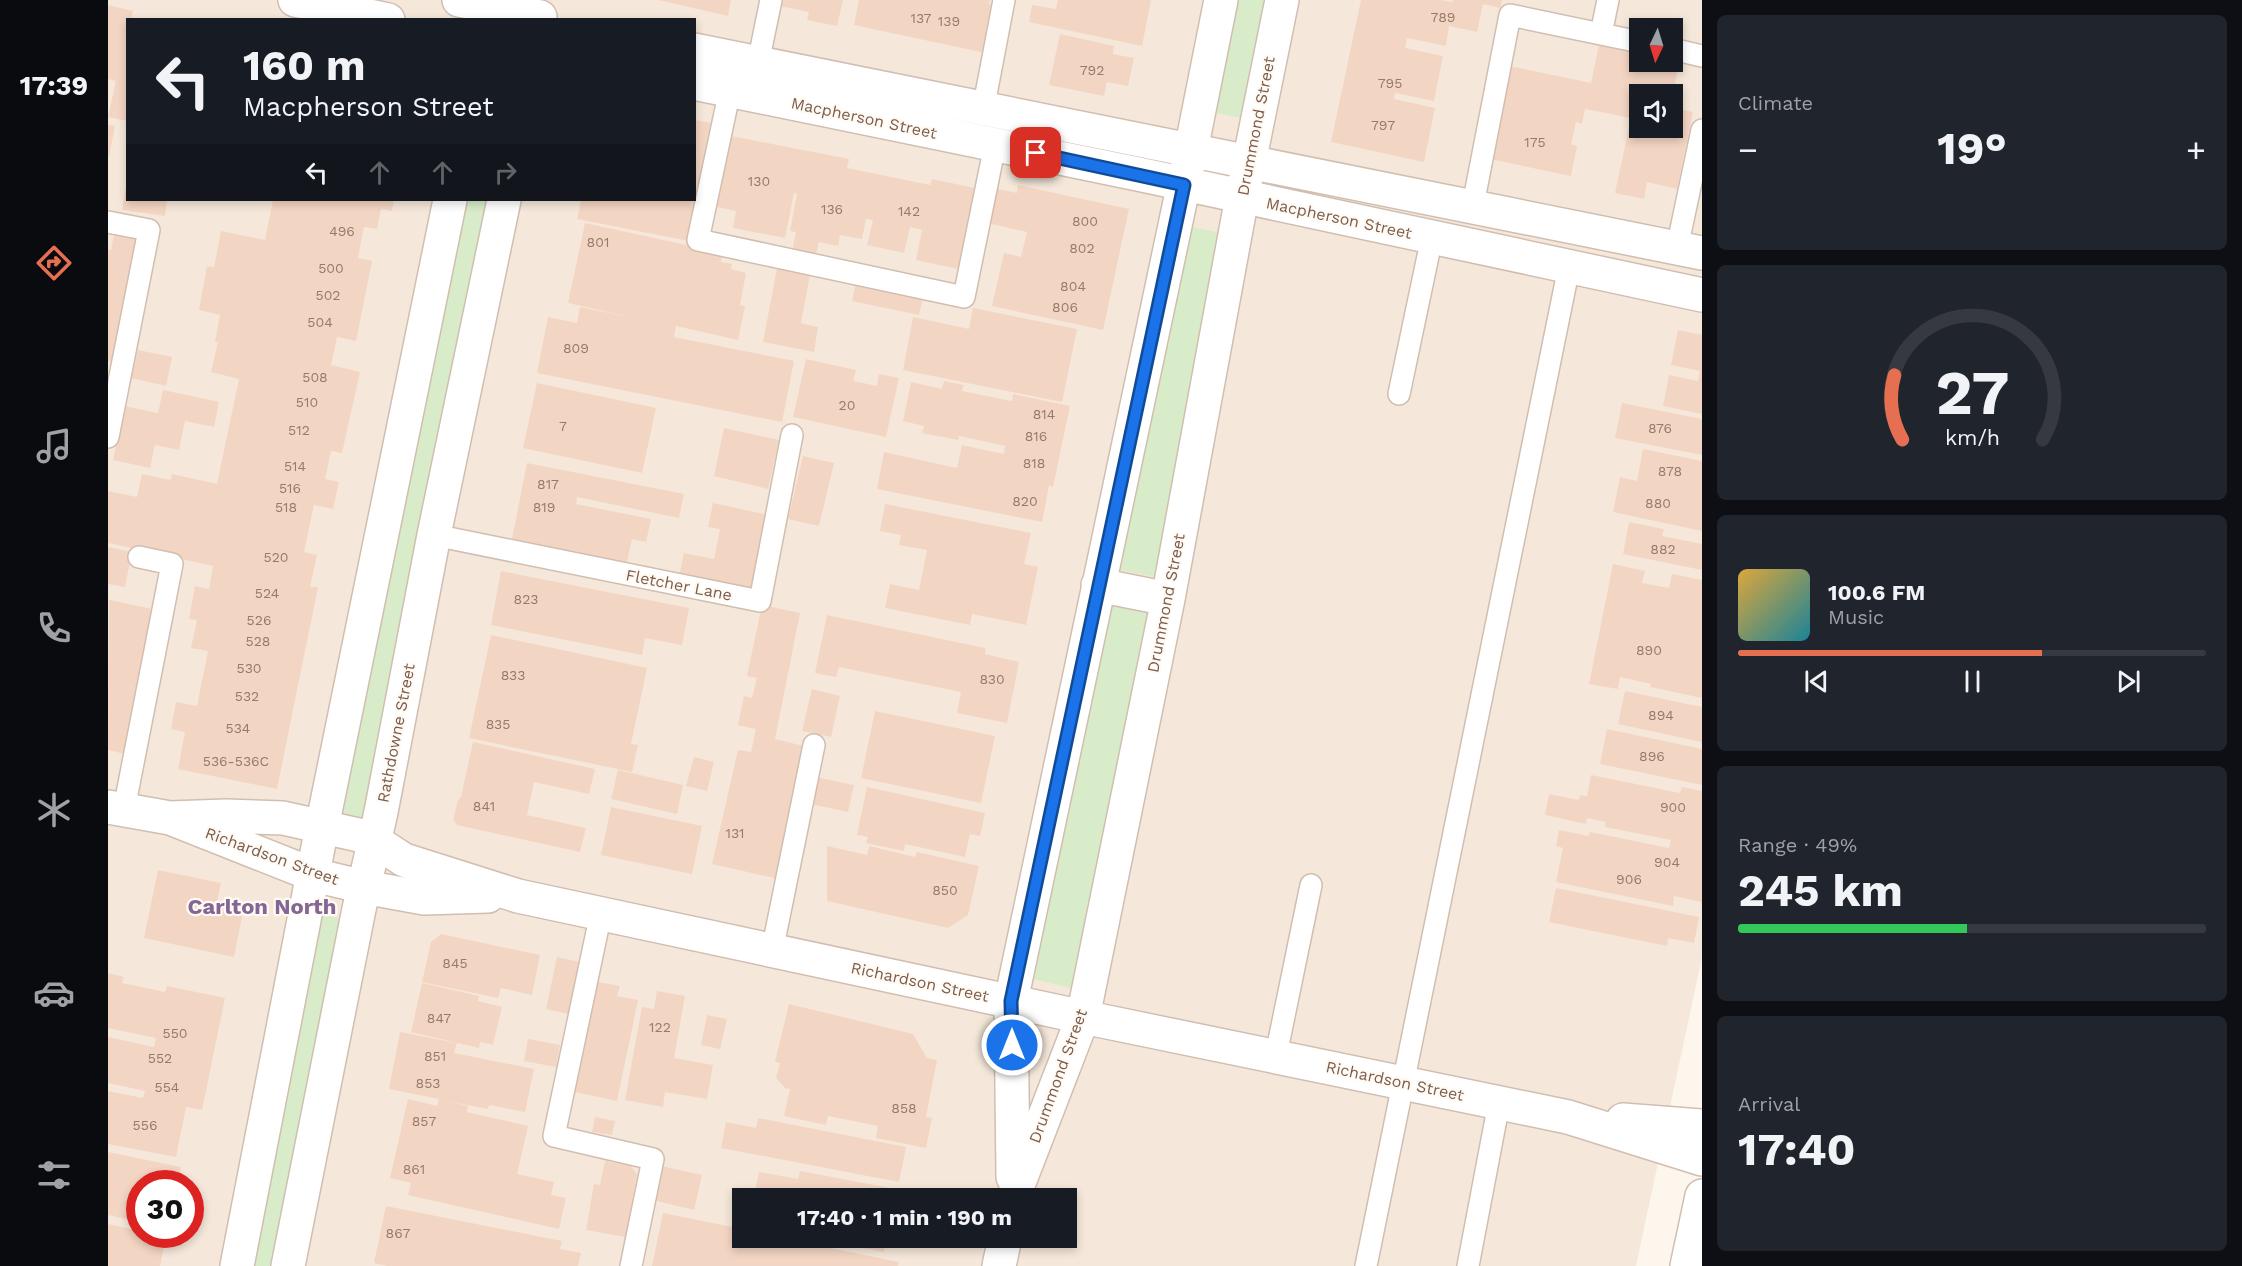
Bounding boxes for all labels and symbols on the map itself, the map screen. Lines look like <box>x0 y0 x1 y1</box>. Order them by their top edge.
house number: 789 <box>1431 9 1455 25</box>
house number: 137 <box>911 10 932 26</box>
house number: 139 <box>938 13 960 29</box>
north arrow <box>1629 18 1683 72</box>
street label: Drummond Street <box>1233 54 1279 197</box>
house number: 792 <box>1080 62 1104 78</box>
house number: 795 <box>1378 75 1402 91</box>
street label: Macpherson Street <box>789 93 939 143</box>
house number: 797 <box>1371 117 1395 133</box>
pin <box>1010 127 1061 178</box>
house number: 175 <box>1524 134 1546 150</box>
house number: 130 <box>748 173 770 189</box>
street label: Macpherson Street <box>1264 193 1414 243</box>
house number: 136 <box>821 201 843 217</box>
house number: 142 <box>898 203 920 219</box>
house number: 800 <box>1072 213 1098 229</box>
house number: 496 <box>329 223 355 239</box>
house number: 801 <box>587 234 609 250</box>
house number: 802 <box>1069 240 1095 256</box>
house number: 500 <box>318 260 344 276</box>
house number: 804 <box>1060 278 1086 294</box>
house number: 502 <box>315 287 341 303</box>
house number: 806 <box>1052 299 1078 315</box>
house number: 504 <box>307 314 333 330</box>
house number: 809 <box>563 340 589 356</box>
house number: 508 <box>302 369 328 385</box>
house number: 510 <box>296 394 318 410</box>
house number: 20 <box>839 397 855 413</box>
house number: 814 <box>1033 406 1055 422</box>
house number: 7 <box>559 418 567 434</box>
house number: 876 <box>1648 420 1672 436</box>
house number: 512 <box>288 422 310 438</box>
house number: 816 <box>1025 428 1047 444</box>
house number: 818 <box>1023 455 1045 471</box>
house number: 514 <box>284 458 306 474</box>
house number: 878 <box>1658 463 1682 479</box>
house number: 817 <box>537 476 559 492</box>
house number: 516 <box>279 480 301 496</box>
house number: 820 <box>1012 493 1038 509</box>
house number: 880 <box>1645 495 1671 511</box>
house number: 518 <box>275 499 297 515</box>
house number: 819 <box>533 499 555 515</box>
street label: Drummond Street <box>1143 531 1189 674</box>
house number: 882 <box>1650 541 1676 557</box>
house number: 520 <box>263 549 289 565</box>
street label: Fletcher Lane <box>624 565 734 605</box>
house number: 524 <box>255 585 279 601</box>
house number: 823 <box>514 591 538 607</box>
house number: 526 <box>247 612 271 628</box>
house number: 528 <box>246 633 270 649</box>
house number: 890 <box>1636 642 1662 658</box>
house number: 530 <box>236 660 262 676</box>
street label: Rathdowne Street <box>373 661 419 804</box>
house number: 833 <box>501 667 525 683</box>
house number: 830 <box>979 671 1005 687</box>
house number: 532 <box>235 688 259 704</box>
house number: 894 <box>1648 707 1674 723</box>
house number: 835 <box>486 716 510 732</box>
house number: 534 <box>226 720 250 736</box>
house number: 896 <box>1639 748 1665 764</box>
house number: 536-536C <box>203 753 269 769</box>
house number: 841 <box>473 798 495 814</box>
house number: 900 <box>1660 799 1686 815</box>
street label: Richardson Street <box>203 823 342 889</box>
house number: 131 <box>725 825 745 841</box>
house number: 904 <box>1654 854 1680 870</box>
house number: 906 <box>1616 871 1642 887</box>
house number: 850 <box>932 882 958 898</box>
district label: Carlton North <box>188 894 336 919</box>
house number: 845 <box>442 955 468 971</box>
street label: Richardson Street <box>849 958 991 1006</box>
street label: Drummond Street <box>1025 1006 1091 1146</box>
house number: 847 <box>427 1010 451 1026</box>
position arrow <box>980 1013 1044 1077</box>
house number: 122 <box>649 1019 671 1035</box>
house number: 550 <box>162 1025 188 1041</box>
house number: 851 <box>424 1048 446 1064</box>
house number: 552 <box>148 1050 172 1066</box>
street label: Richardson Street <box>1324 1057 1466 1105</box>
house number: 853 <box>416 1075 440 1091</box>
house number: 554 <box>155 1079 179 1095</box>
house number: 858 <box>891 1100 917 1116</box>
house number: 857 <box>412 1113 436 1129</box>
house number: 556 <box>133 1117 157 1133</box>
house number: 861 <box>403 1161 425 1177</box>
speed limit sign: 30 <box>126 1170 204 1248</box>
house number: 867 <box>386 1225 411 1241</box>

